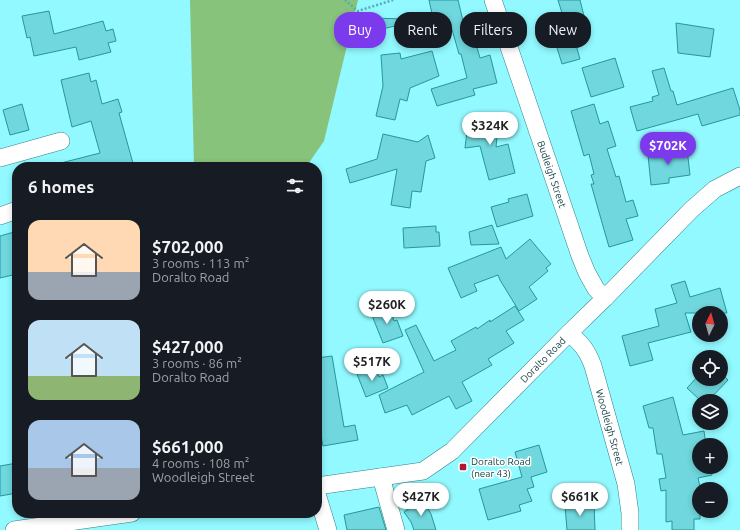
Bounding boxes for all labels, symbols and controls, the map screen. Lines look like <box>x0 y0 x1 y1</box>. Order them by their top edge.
chip: Buy <box>334 12 386 48</box>
chip: Rent <box>394 12 452 48</box>
chip: Filters <box>460 12 527 48</box>
chip: New <box>535 12 591 48</box>
pin: $324K <box>462 112 518 146</box>
text: $324K <box>471 118 509 132</box>
pin: $702K <box>640 132 696 166</box>
text: $702K <box>649 138 687 152</box>
street label: Budleigh Street <box>535 139 568 209</box>
icon: filters <box>284 175 306 197</box>
text: 6 homes <box>28 177 94 196</box>
icon: home <box>60 236 108 284</box>
text: $702,000 <box>152 237 223 256</box>
text: 3 rooms · 113 m² <box>152 256 249 270</box>
text: Doralto Road <box>152 270 229 284</box>
pin: $260K <box>359 291 415 325</box>
text: $260K <box>368 297 406 311</box>
north arrow <box>692 306 728 342</box>
map controls <box>692 306 728 518</box>
street label: Doralto Road <box>518 335 568 385</box>
icon: home <box>60 336 108 384</box>
text: $427,000 <box>152 337 223 356</box>
pin: $517K <box>344 348 400 382</box>
button: locate <box>692 350 728 386</box>
text: $517K <box>353 354 391 368</box>
text: 3 rooms · 86 m² <box>152 356 242 370</box>
text: Doralto Road <box>152 370 229 384</box>
street label: Woodleigh Street <box>594 388 626 467</box>
button: layers <box>692 394 728 430</box>
icon: home <box>60 436 108 484</box>
text: $661,000 <box>152 437 223 456</box>
button: + <box>692 438 728 474</box>
text: 4 rooms · 108 m² <box>152 456 249 470</box>
place label: Doralto Road (near 43) <box>471 456 531 479</box>
marker: Doralto Road (near 43) <box>458 462 468 472</box>
text: Woodleigh Street <box>152 470 255 484</box>
button: − <box>692 482 728 518</box>
pin: $427K <box>393 483 449 517</box>
pin: $661K <box>552 483 608 517</box>
text: $427K <box>402 489 440 503</box>
text: $661K <box>561 489 599 503</box>

